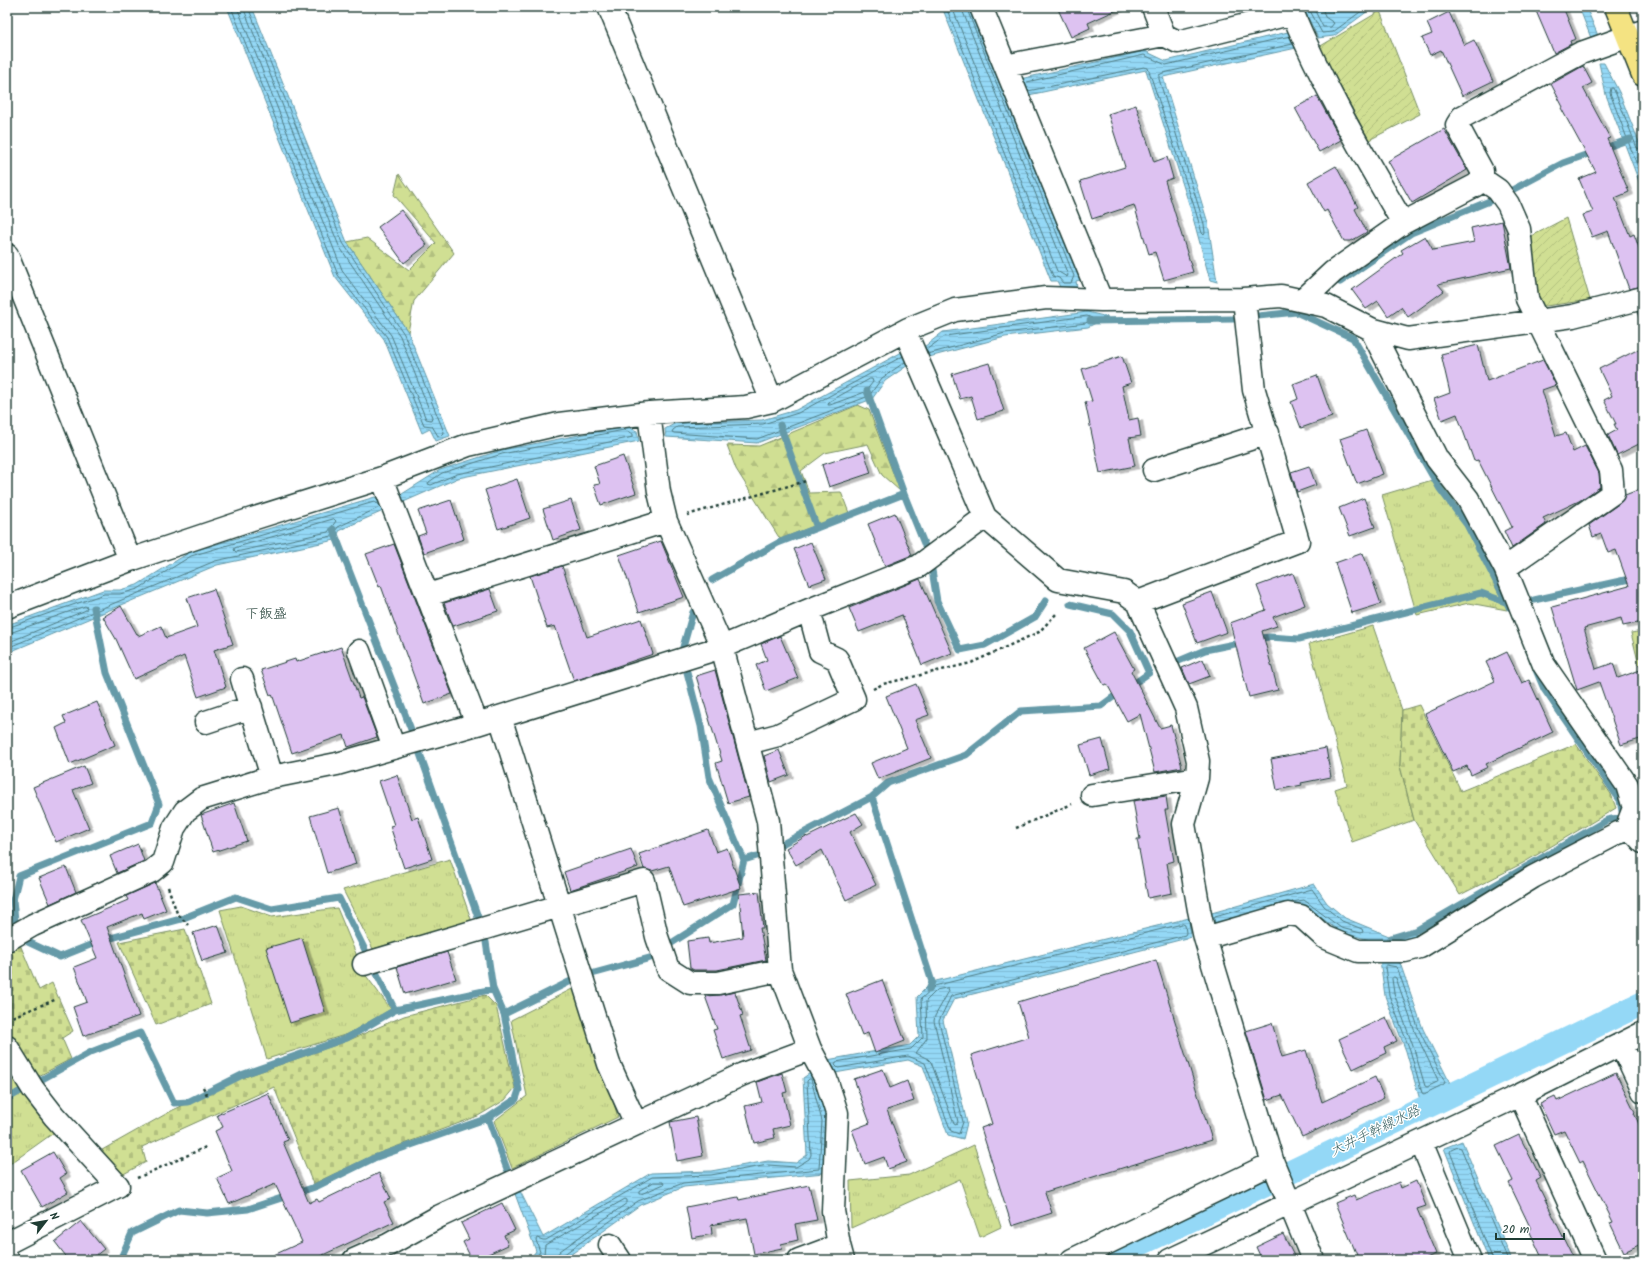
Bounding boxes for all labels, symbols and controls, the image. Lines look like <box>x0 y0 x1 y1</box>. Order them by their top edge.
district label: 下飯盛 <box>245 603 287 625</box>
water label: 大井手幹線水路 <box>1326 1099 1425 1162</box>
north arrow <box>26 1201 66 1241</box>
text: N <box>44 1209 63 1224</box>
scale bar <box>1496 1215 1564 1241</box>
text: 20 m <box>1502 1220 1530 1239</box>

